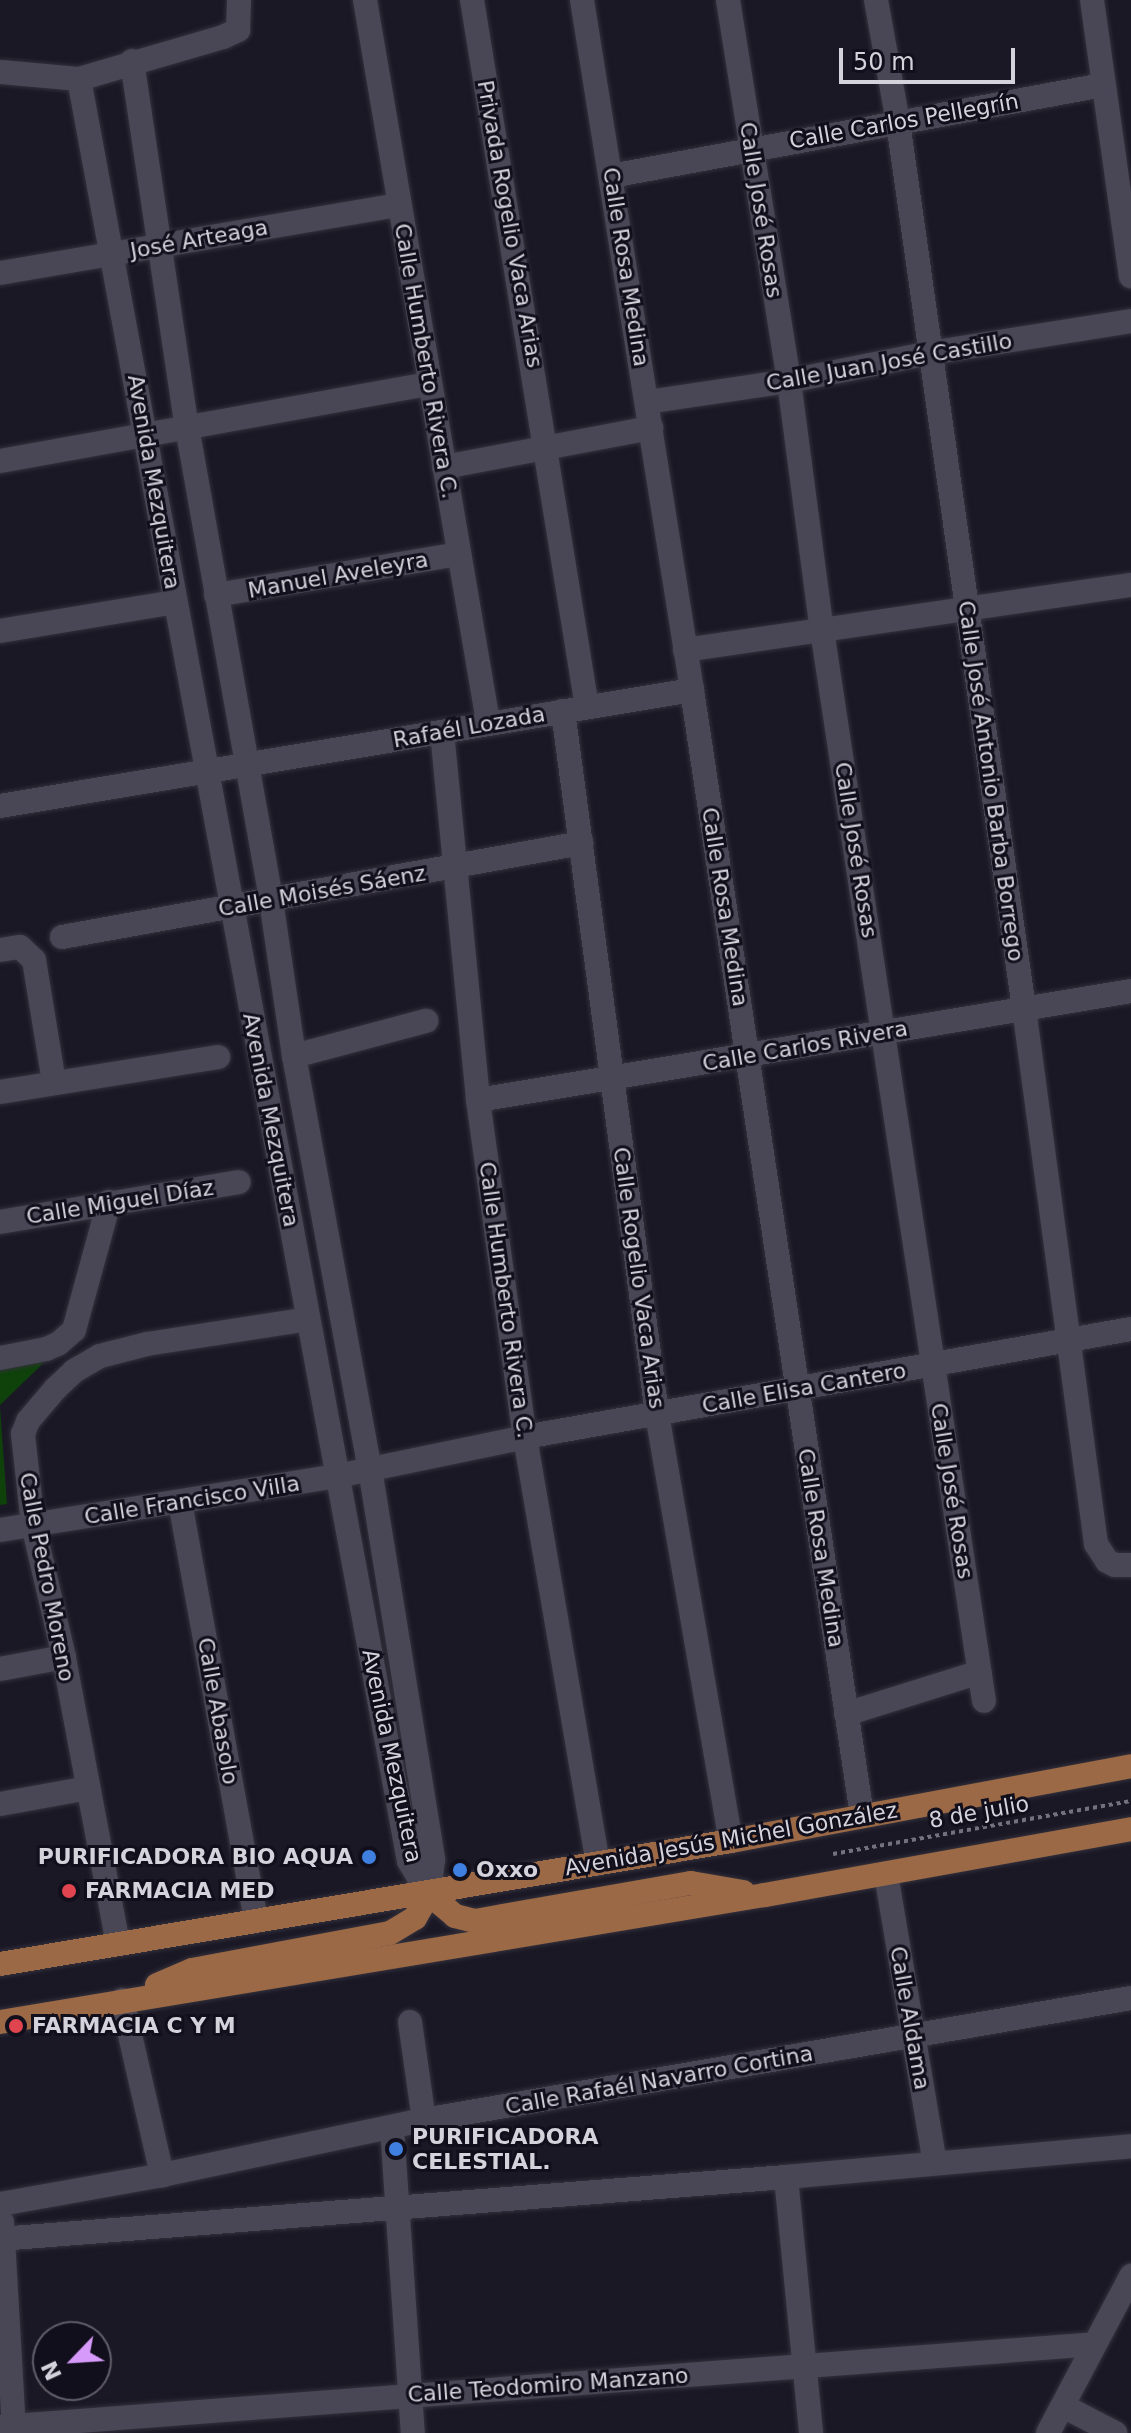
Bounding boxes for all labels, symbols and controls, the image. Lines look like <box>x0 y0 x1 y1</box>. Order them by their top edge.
scale bar <box>843 32 1019 82</box>
text: 50 m <box>853 48 915 76</box>
street label: Privada Rogelio Vaca Arias <box>472 78 548 370</box>
street label: Calle Carlos Pellegrín <box>787 88 1021 154</box>
street label: Calle José Rosas <box>734 120 788 300</box>
street label: Calle Rosa Medina <box>597 166 655 368</box>
street label: José Arteaga <box>128 214 270 264</box>
street label: Calle Humberto Rivera C. <box>389 221 463 501</box>
street label: Calle Juan José Castillo <box>764 327 1014 397</box>
street label: Avenida Mezquitera <box>122 373 186 591</box>
street label: Manuel Aveleyra <box>246 546 430 604</box>
street label: Calle José Antonio Barba Borrego <box>953 599 1029 963</box>
street label: Rafaél Lozada <box>391 701 547 753</box>
street label: Calle José Rosas <box>829 760 883 940</box>
street label: Calle Rosa Medina <box>696 806 754 1008</box>
street label: Calle Moisés Sáenz <box>216 860 428 922</box>
street label: Avenida Mezquitera <box>237 1011 305 1229</box>
street label: Calle Carlos Rivera <box>700 1015 910 1077</box>
street label: Calle Rogelio Vaca Arias <box>608 1145 670 1411</box>
street label: Calle Humberto Rivera C. <box>474 1160 538 1440</box>
street label: Calle Miguel Díaz <box>24 1174 216 1230</box>
street label: Calle Elisa Cantero <box>700 1357 908 1419</box>
street label: Calle José Rosas <box>925 1401 979 1581</box>
street label: Calle Rosa Medina <box>792 1447 850 1649</box>
street label: Calle Pedro Moreno <box>14 1470 80 1684</box>
street label: Calle Francisco Villa <box>82 1470 302 1530</box>
street label: Calle Abasolo <box>192 1636 244 1786</box>
street label: Avenida Mezquitera <box>356 1647 428 1865</box>
street label: 8 de julio <box>927 1790 1031 1834</box>
street label: Avenida Jesús Michel González <box>563 1797 899 1881</box>
place label: PURIFICADORA BIO AQUA <box>38 1844 353 1870</box>
marker: PURIFICADORA BIO AQUA <box>360 1848 378 1866</box>
place label: Oxxo <box>476 1857 538 1883</box>
marker: Oxxo <box>451 1861 469 1879</box>
place label: FARMACIA MED <box>85 1878 275 1904</box>
marker: FARMACIA MED <box>60 1882 78 1900</box>
street label: Calle Aldama <box>884 1944 936 2092</box>
place label: FARMACIA C Y M <box>32 2013 236 2039</box>
marker: FARMACIA C Y M <box>7 2017 25 2035</box>
street label: Calle Rafaél Navarro Cortina <box>503 2040 815 2120</box>
place label: PURIFICADORA CELESTIAL. <box>412 2123 598 2174</box>
marker: PURIFICADORA CELESTIAL. <box>387 2140 405 2158</box>
north arrow <box>32 2321 112 2401</box>
text: N <box>36 2357 67 2384</box>
street label: Calle Teodomiro Manzano <box>407 2362 689 2408</box>

